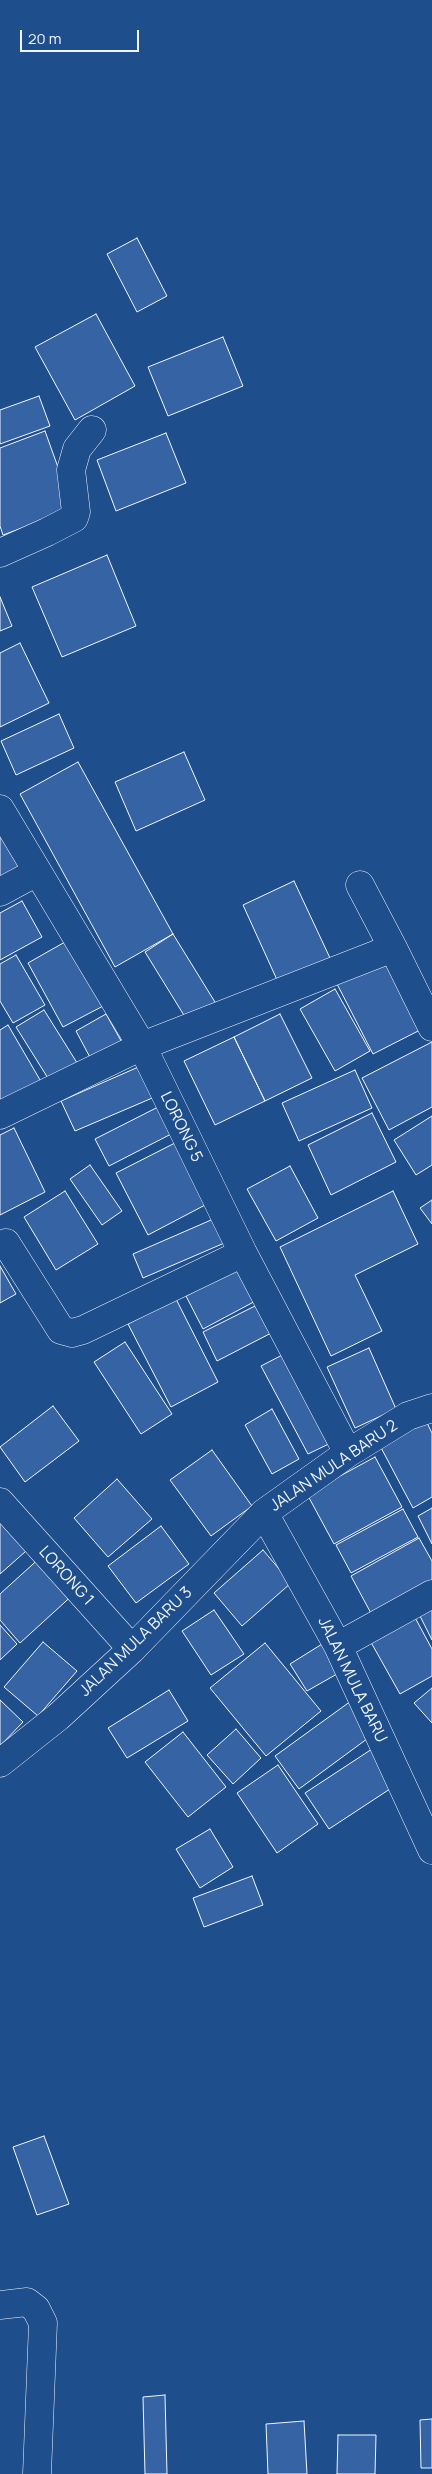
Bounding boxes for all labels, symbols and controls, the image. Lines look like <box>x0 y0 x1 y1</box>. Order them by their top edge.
scale bar <box>22 20 141 52</box>
text: 20 m <box>28 28 61 49</box>
street label: LORONG 5 <box>156 1089 206 1165</box>
street label: JALAN MULA BARU 2 <box>267 1416 401 1516</box>
street label: LORONG 1 <box>35 1543 97 1609</box>
street label: JALAN MULA BARU 3 <box>76 1583 196 1701</box>
street label: JALAN MULA BARU <box>313 1614 391 1746</box>

